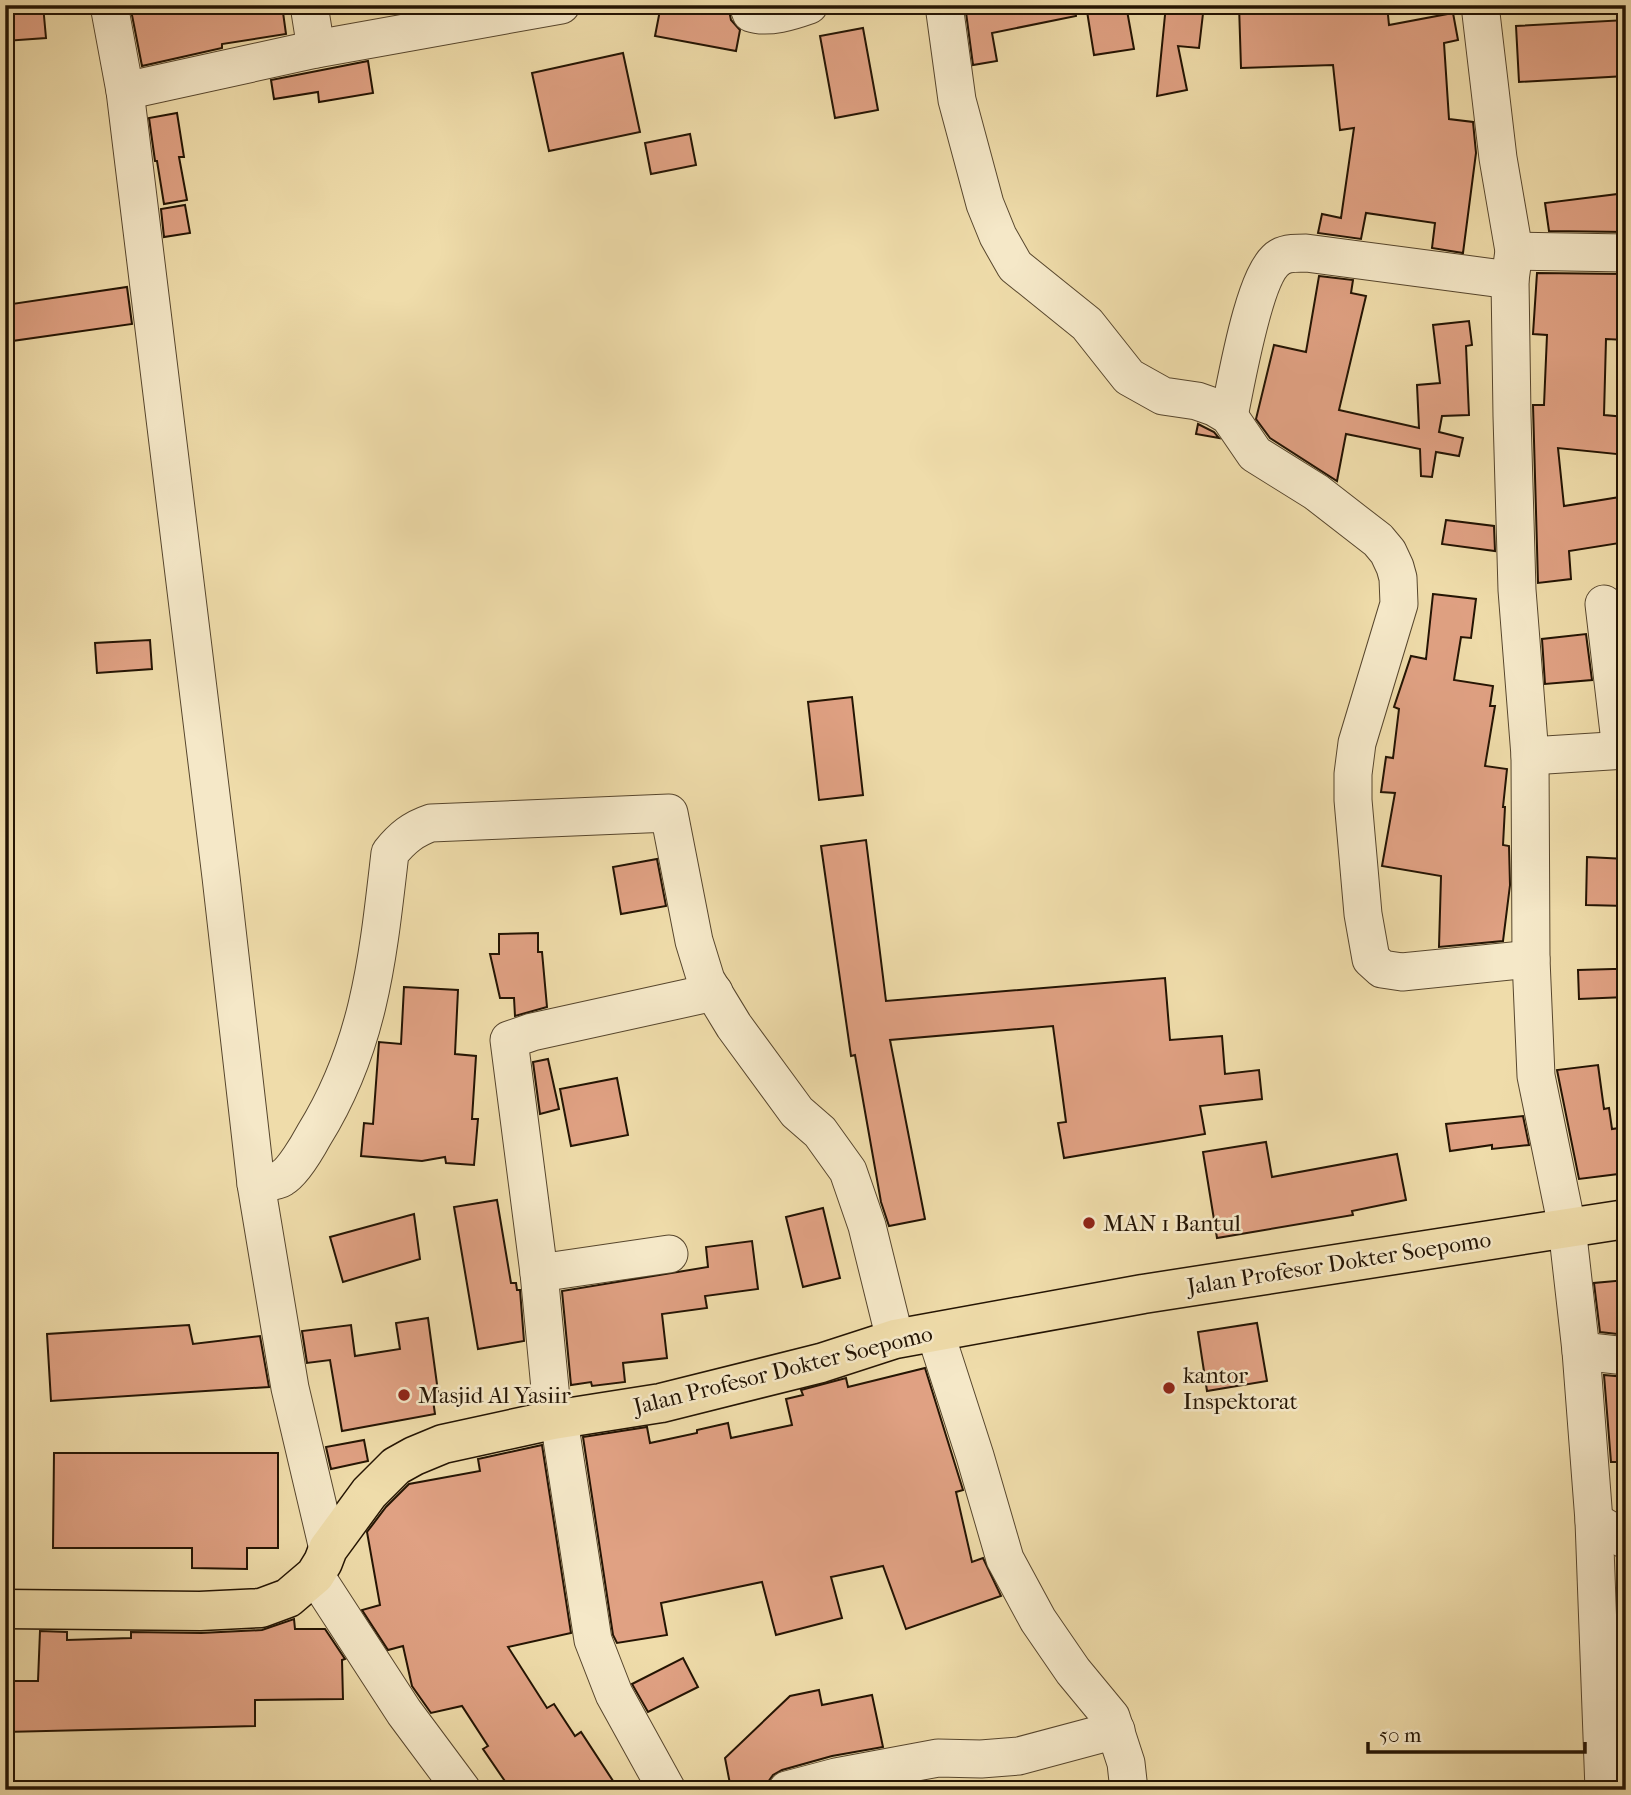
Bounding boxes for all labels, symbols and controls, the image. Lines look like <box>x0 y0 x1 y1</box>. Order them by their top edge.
place label: MAN 1 Bantul <box>1103 1210 1241 1237</box>
marker: MAN 1 Bantul <box>1081 1215 1097 1231</box>
street label: Jalan Profesor Dokter Soepomo <box>1183 1226 1493 1301</box>
street label: Jalan Profesor Dokter Soepomo <box>629 1320 935 1421</box>
place label: kantor Inspektorat <box>1183 1362 1298 1415</box>
marker: kantor Inspektorat <box>1161 1380 1177 1396</box>
place label: Masjid Al Yasiir <box>418 1382 571 1409</box>
marker: Masjid Al Yasiir <box>396 1387 412 1403</box>
scale bar <box>1368 1711 1586 1755</box>
text: 50 m <box>1379 1723 1422 1747</box>

